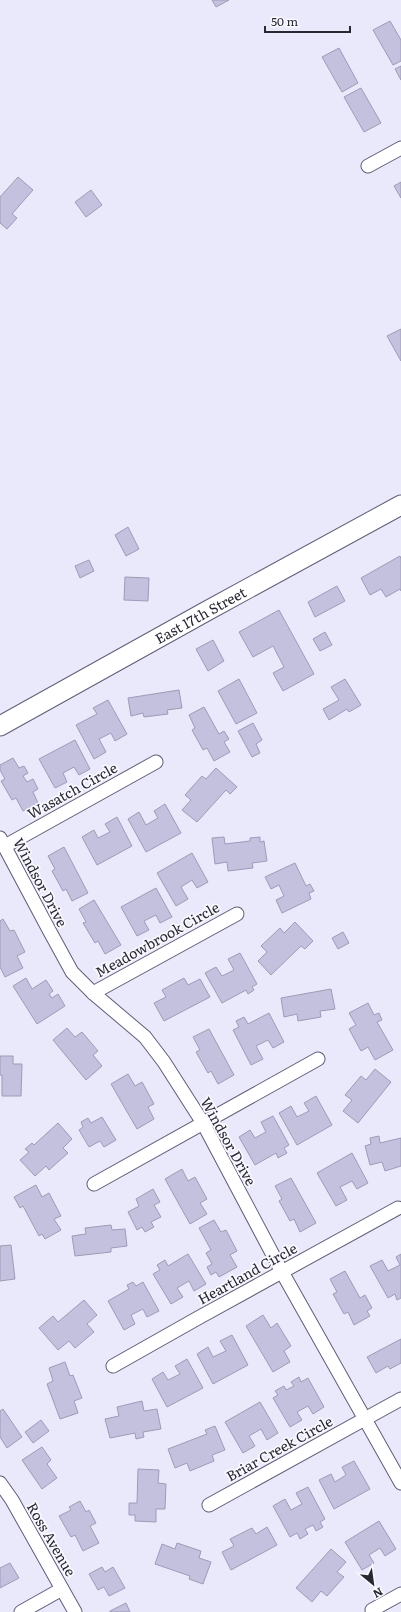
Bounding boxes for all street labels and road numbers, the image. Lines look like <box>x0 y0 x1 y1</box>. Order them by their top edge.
street label: East 17th Street <box>151 581 250 648</box>
street label: Wasatch Circle <box>23 757 121 823</box>
street label: Windsor Drive <box>9 834 73 930</box>
street label: Meadowbrook Circle <box>91 897 223 981</box>
street label: Windsor Drive <box>196 1093 262 1189</box>
street label: Heartland Circle <box>194 1237 300 1309</box>
street label: Briar Creek Circle <box>222 1410 336 1486</box>
street label: Ross Avenue <box>23 1498 81 1580</box>

